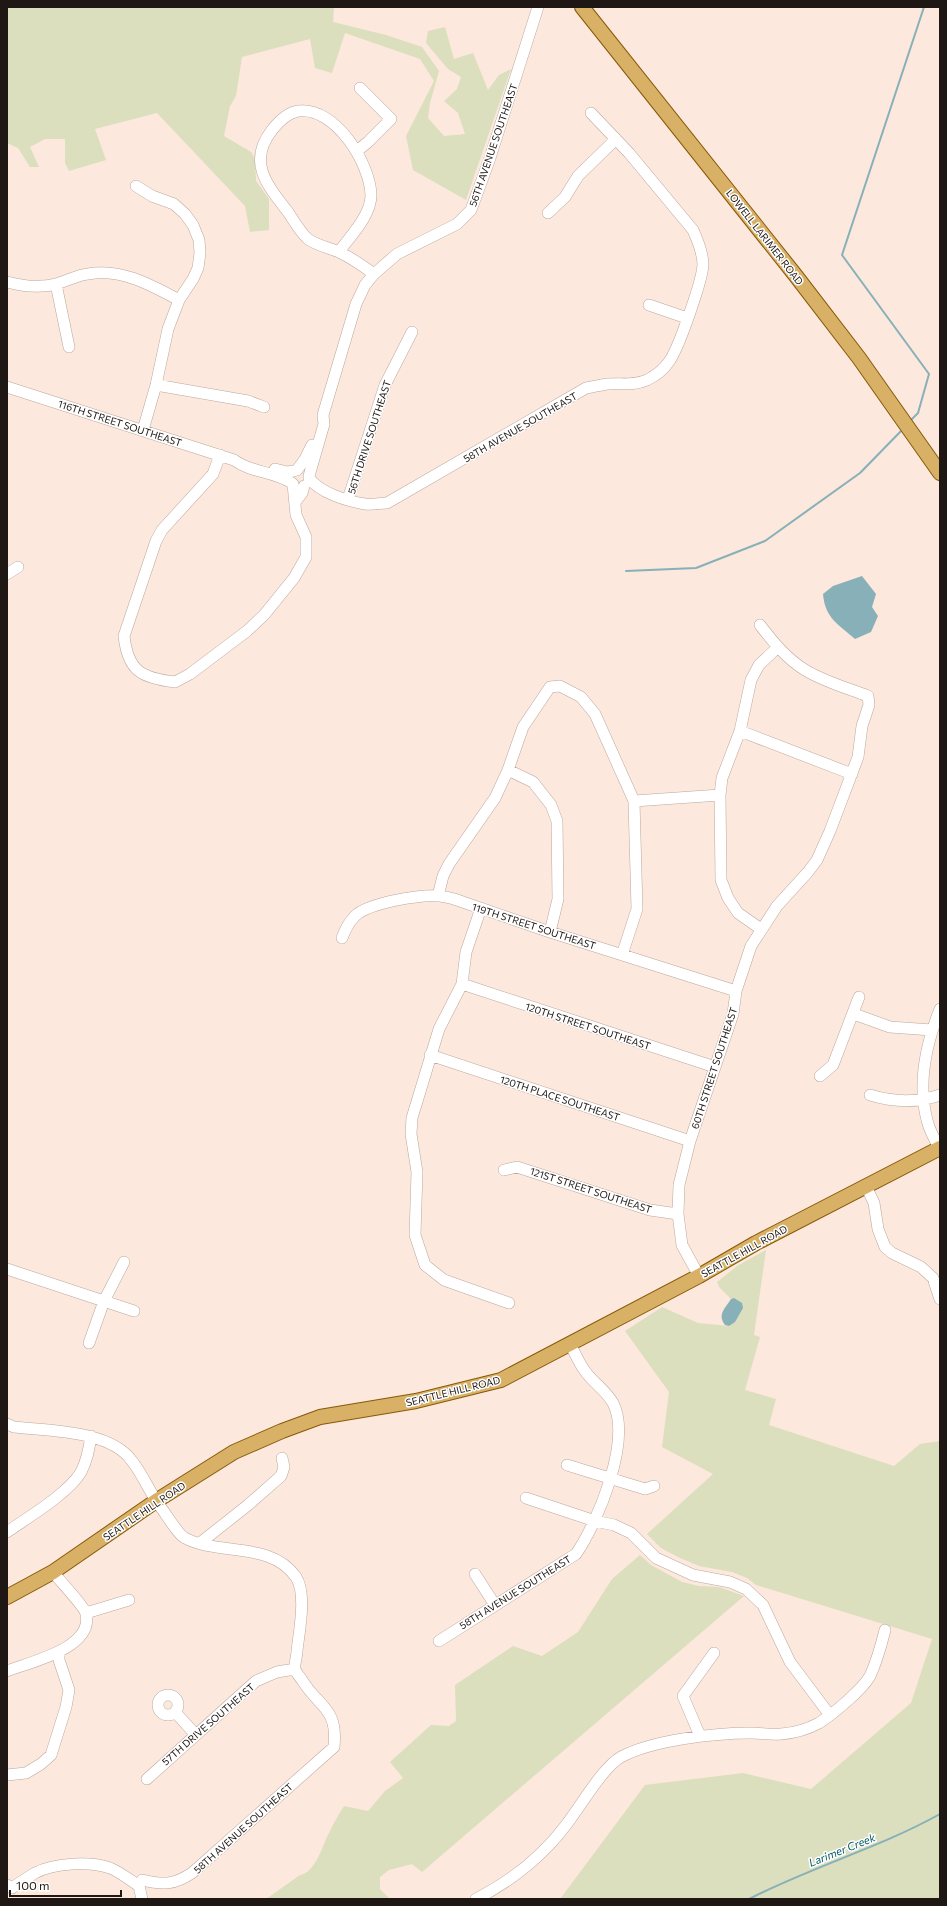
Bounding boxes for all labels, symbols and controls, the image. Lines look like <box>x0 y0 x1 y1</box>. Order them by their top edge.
street label: 56TH AVENUE SOUTHEAST <box>466 81 520 208</box>
street label: LOWELL LARIMER ROAD <box>724 187 806 287</box>
street label: 56TH DRIVE SOUTHEAST <box>345 378 393 495</box>
street label: 58TH AVENUE SOUTHEAST <box>461 389 579 465</box>
street label: 116TH STREET SOUTHEAST <box>57 397 184 449</box>
street label: 119TH STREET SOUTHEAST <box>471 900 598 952</box>
street label: 120TH STREET SOUTHEAST <box>524 1000 653 1052</box>
street label: 60TH STREET SOUTHEAST <box>689 1005 740 1130</box>
street label: 120TH PLACE SOUTHEAST <box>499 1073 622 1123</box>
street label: 121ST STREET SOUTHEAST <box>529 1165 654 1216</box>
street label: SEATTLE HILL ROAD <box>699 1222 789 1280</box>
street label: SEATTLE HILL ROAD <box>405 1373 501 1409</box>
street label: SEATTLE HILL ROAD <box>101 1479 187 1543</box>
street label: 58TH AVENUE SOUTHEAST <box>457 1552 573 1631</box>
street label: 57TH DRIVE SOUTHEAST <box>159 1680 257 1767</box>
street label: 58TH AVENUE SOUTHEAST <box>191 1780 295 1876</box>
water label: Larimer Creek <box>807 1830 878 1869</box>
scale bar <box>10 1872 121 1898</box>
text: 100 m <box>16 1878 50 1892</box>

